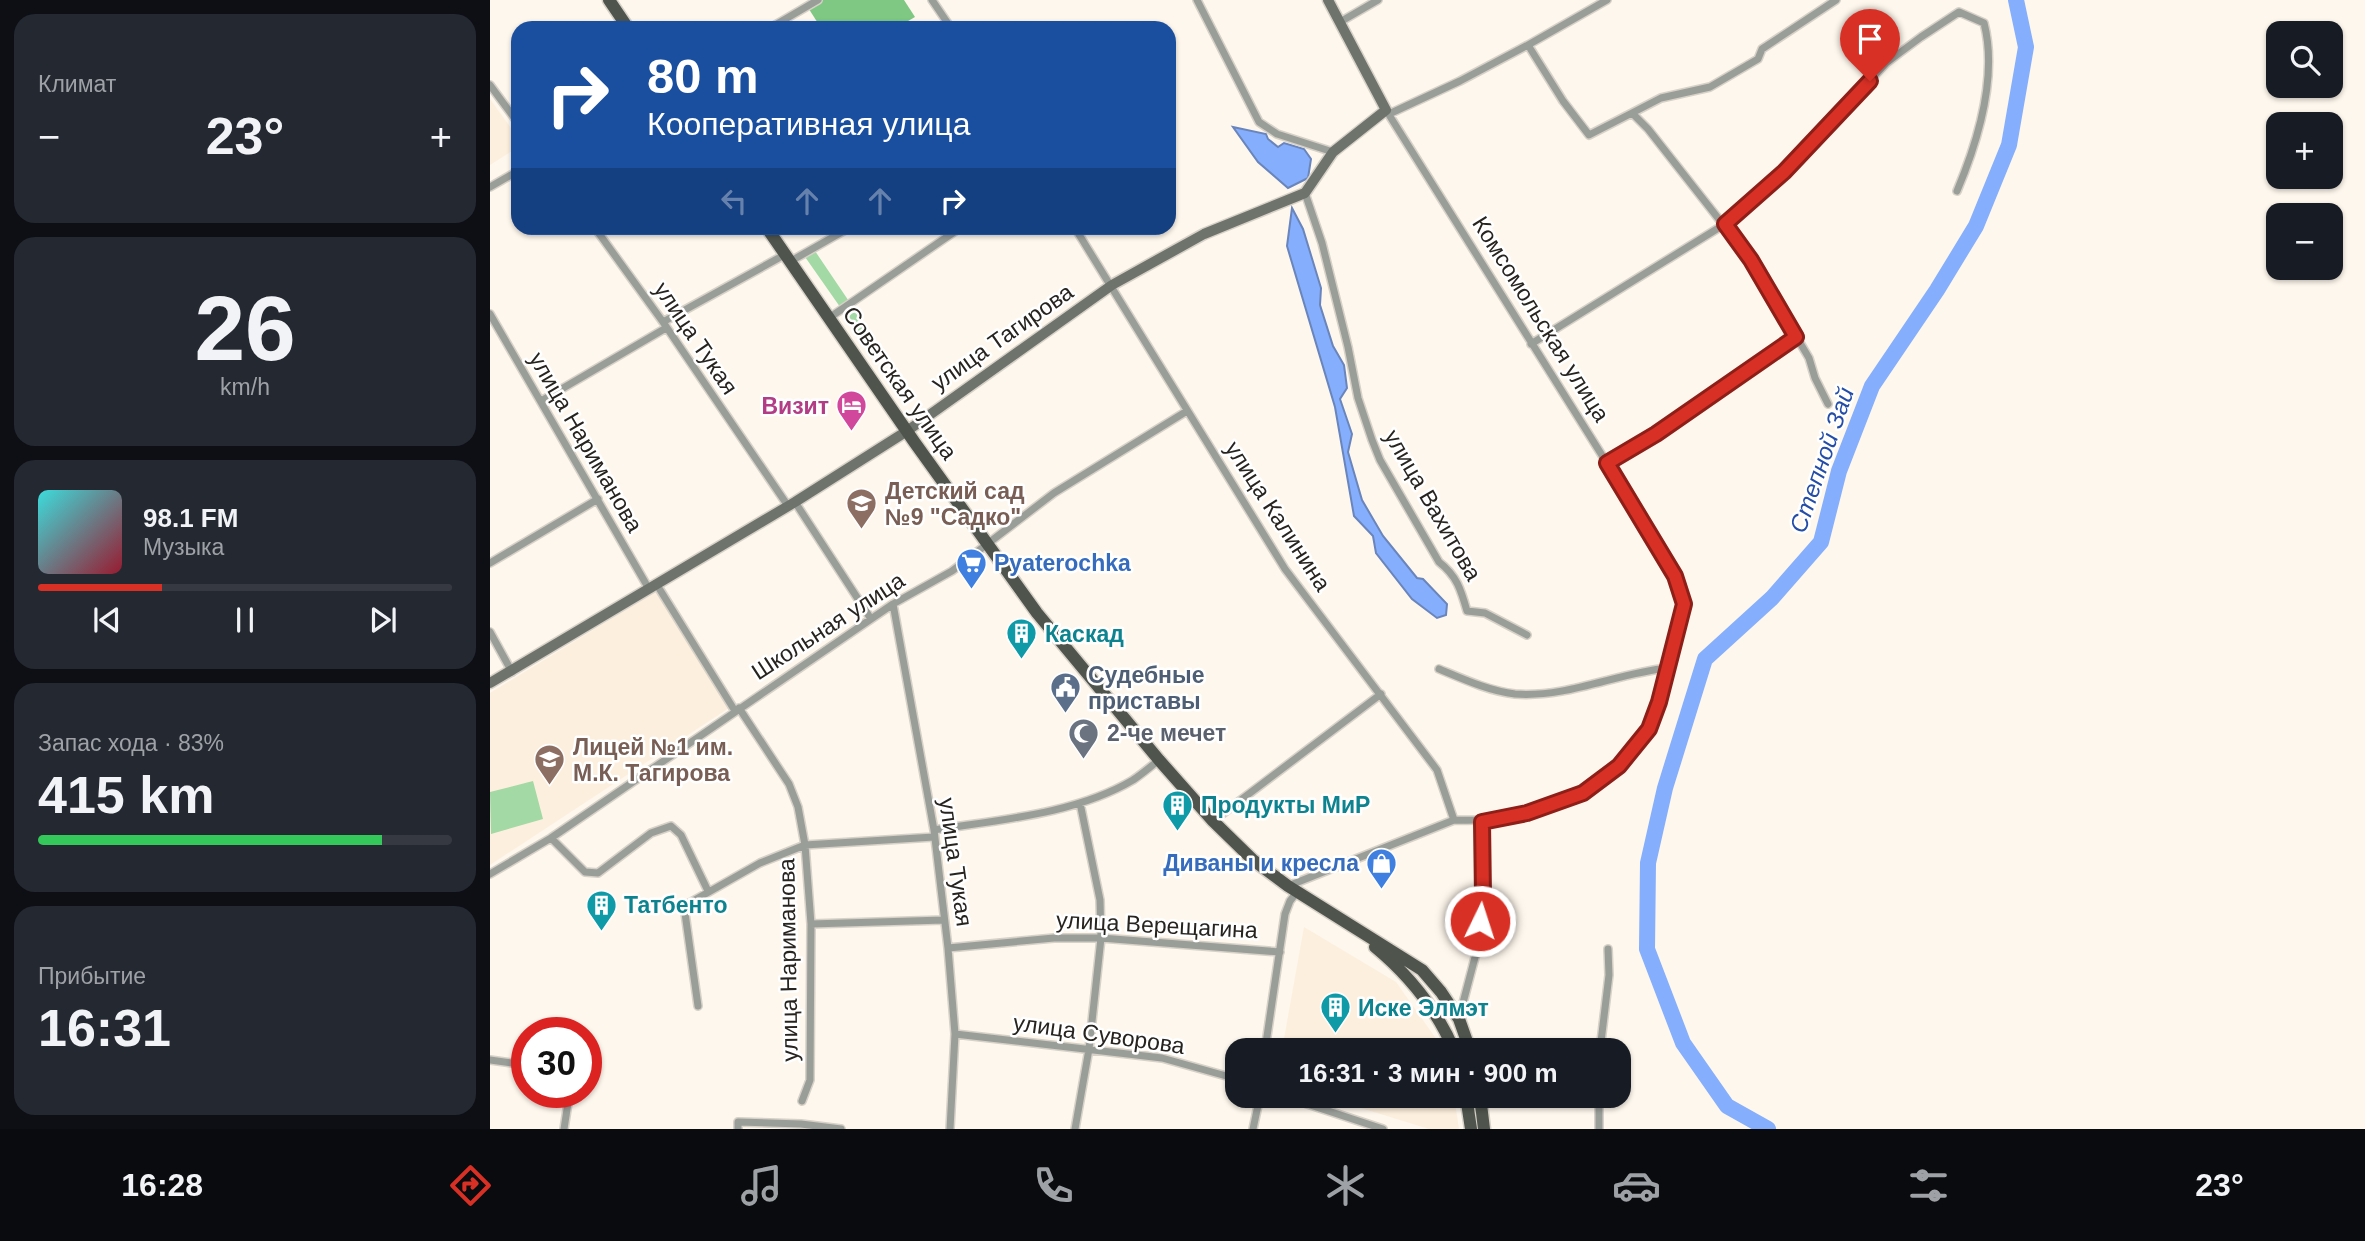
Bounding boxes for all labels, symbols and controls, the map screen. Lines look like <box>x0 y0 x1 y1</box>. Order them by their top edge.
pin <box>1840 9 1900 81</box>
icon: arrive <box>1851 20 1889 58</box>
map controls <box>2266 21 2343 280</box>
button: search <box>2266 21 2343 98</box>
icon: right <box>532 49 623 140</box>
text: 80 m <box>647 49 759 103</box>
text: Климат <box>38 71 116 97</box>
text: Кооперативная улица <box>647 106 970 142</box>
text: 23° <box>206 107 284 165</box>
button: + <box>2266 112 2343 189</box>
text: − <box>38 116 60 158</box>
text: + <box>430 116 452 158</box>
icon: left <box>715 182 753 220</box>
icon: ahead <box>788 182 826 220</box>
icon: ahead <box>861 182 899 220</box>
icon: right <box>934 182 972 220</box>
button: − <box>2266 203 2343 280</box>
street label: Комсомольская улица <box>1467 212 1615 427</box>
street label: улица Тукая <box>649 277 743 399</box>
text: 26 <box>194 278 296 379</box>
street label: улица Тагирова <box>926 278 1078 396</box>
street label: Советская улица <box>838 302 963 465</box>
street label: улица Нариманова <box>524 347 648 537</box>
text: km/h <box>220 374 270 400</box>
water label: Степной Зай <box>1784 384 1859 536</box>
hotel icon: Визит <box>835 389 869 433</box>
place label: Визит <box>761 393 829 419</box>
street label: улица Вахитова <box>1379 425 1487 585</box>
street label: улица Калинина <box>1220 436 1336 596</box>
place label: Детский сад №9 "Садко" <box>885 478 1025 530</box>
school or university icon: Детский сад №9 "Садко" <box>845 487 879 531</box>
text: 98.1 FM <box>143 503 238 533</box>
text: Музыка <box>143 534 224 560</box>
supermarket icon: Pyaterochka <box>954 546 988 590</box>
place label: Pyaterochka <box>994 550 1131 576</box>
street label: Школьная улица <box>747 567 909 685</box>
icon: previous <box>88 601 126 639</box>
icon: pause <box>226 601 264 639</box>
icon: next <box>364 601 402 639</box>
building icon: Каскад <box>1005 617 1039 661</box>
place label: Каскад <box>1045 621 1124 647</box>
place label: Судебные приставы <box>1088 662 1204 714</box>
public building icon: Судебные приставы <box>1048 671 1082 715</box>
mosque icon: 2-че мечет <box>1067 716 1101 760</box>
place label: 2-че мечет <box>1107 720 1226 746</box>
text: Запас хода · 83% <box>38 730 224 756</box>
place label: Лицей №1 им. М.К. Тагирова <box>573 734 733 786</box>
school or university icon: Лицей №1 им. М.К. Тагирова <box>533 743 567 787</box>
text: 415 km <box>38 766 214 824</box>
building icon: Продукты МиР <box>1161 788 1195 832</box>
place label: Продукты МиР <box>1201 792 1370 818</box>
street label: улица Тукая <box>934 796 978 928</box>
shop icon: Диваны и кресла <box>1365 846 1399 890</box>
place label: Диваны и кресла <box>1163 850 1359 876</box>
street label: улица Нариманова <box>773 858 803 1062</box>
position arrow <box>1443 884 1517 958</box>
building icon: Татбенто <box>584 888 618 932</box>
place label: Татбенто <box>624 892 727 918</box>
street label: улица Верещагина <box>1056 907 1259 943</box>
text: Прибытие <box>38 963 146 989</box>
building icon: Иске Элмэт <box>1318 991 1352 1035</box>
place label: Иске Элмэт <box>1358 995 1489 1021</box>
text: 16:31 <box>38 999 171 1057</box>
street label: улица Суворова <box>1012 1009 1187 1059</box>
speed limit sign: 30 <box>511 1017 602 1108</box>
text: 16:31 · 3 мин · 900 m <box>1298 1058 1558 1088</box>
icon: directions <box>446 1161 495 1210</box>
icon: music <box>737 1161 786 1210</box>
icon: phone <box>1029 1161 1078 1210</box>
icon: climate <box>1321 1161 1370 1210</box>
icon: car <box>1612 1161 1661 1210</box>
icon: filters <box>1904 1161 1953 1210</box>
text: 16:28 <box>121 1167 203 1203</box>
text: 23° <box>2195 1167 2244 1203</box>

